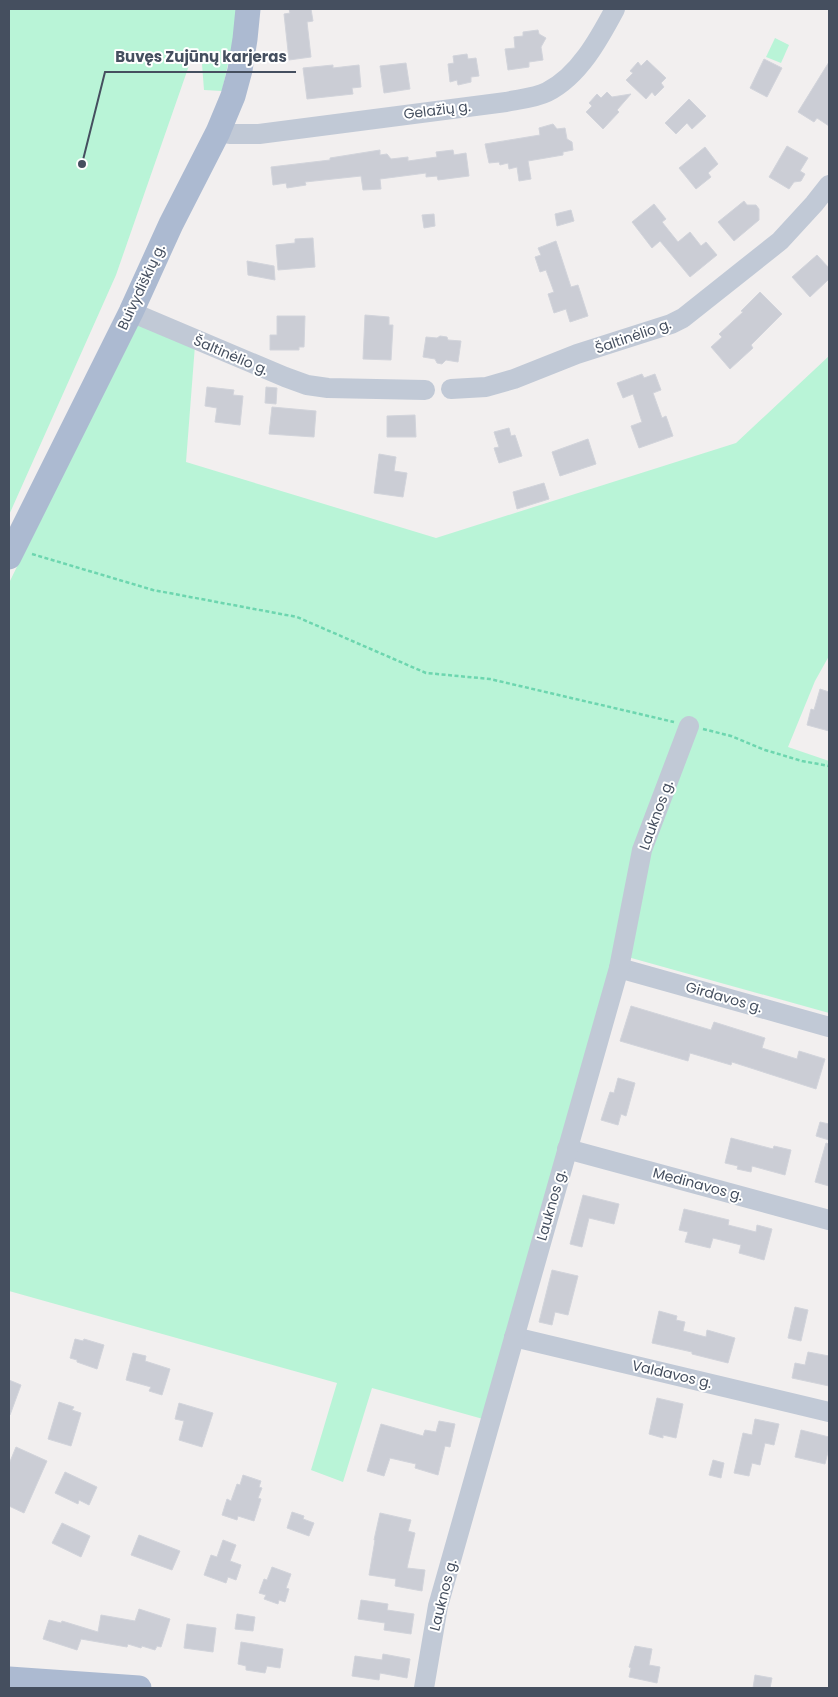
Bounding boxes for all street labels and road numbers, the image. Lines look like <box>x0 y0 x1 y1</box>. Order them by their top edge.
street label: Gelažių g. <box>402 96 472 124</box>
street label: Buivydiškių g. <box>112 241 170 333</box>
street label: Šaltinėlio g. <box>592 314 674 358</box>
street label: Šaltinėlio g. <box>191 330 271 380</box>
street label: Lauknos g. <box>634 777 678 853</box>
street label: Girdavos g. <box>683 977 765 1017</box>
street label: Medinavos g. <box>651 1162 745 1206</box>
street label: Lauknos g. <box>531 1167 571 1243</box>
street label: Valdavos g. <box>630 1355 714 1393</box>
street label: Lauknos g. <box>424 1557 462 1633</box>

